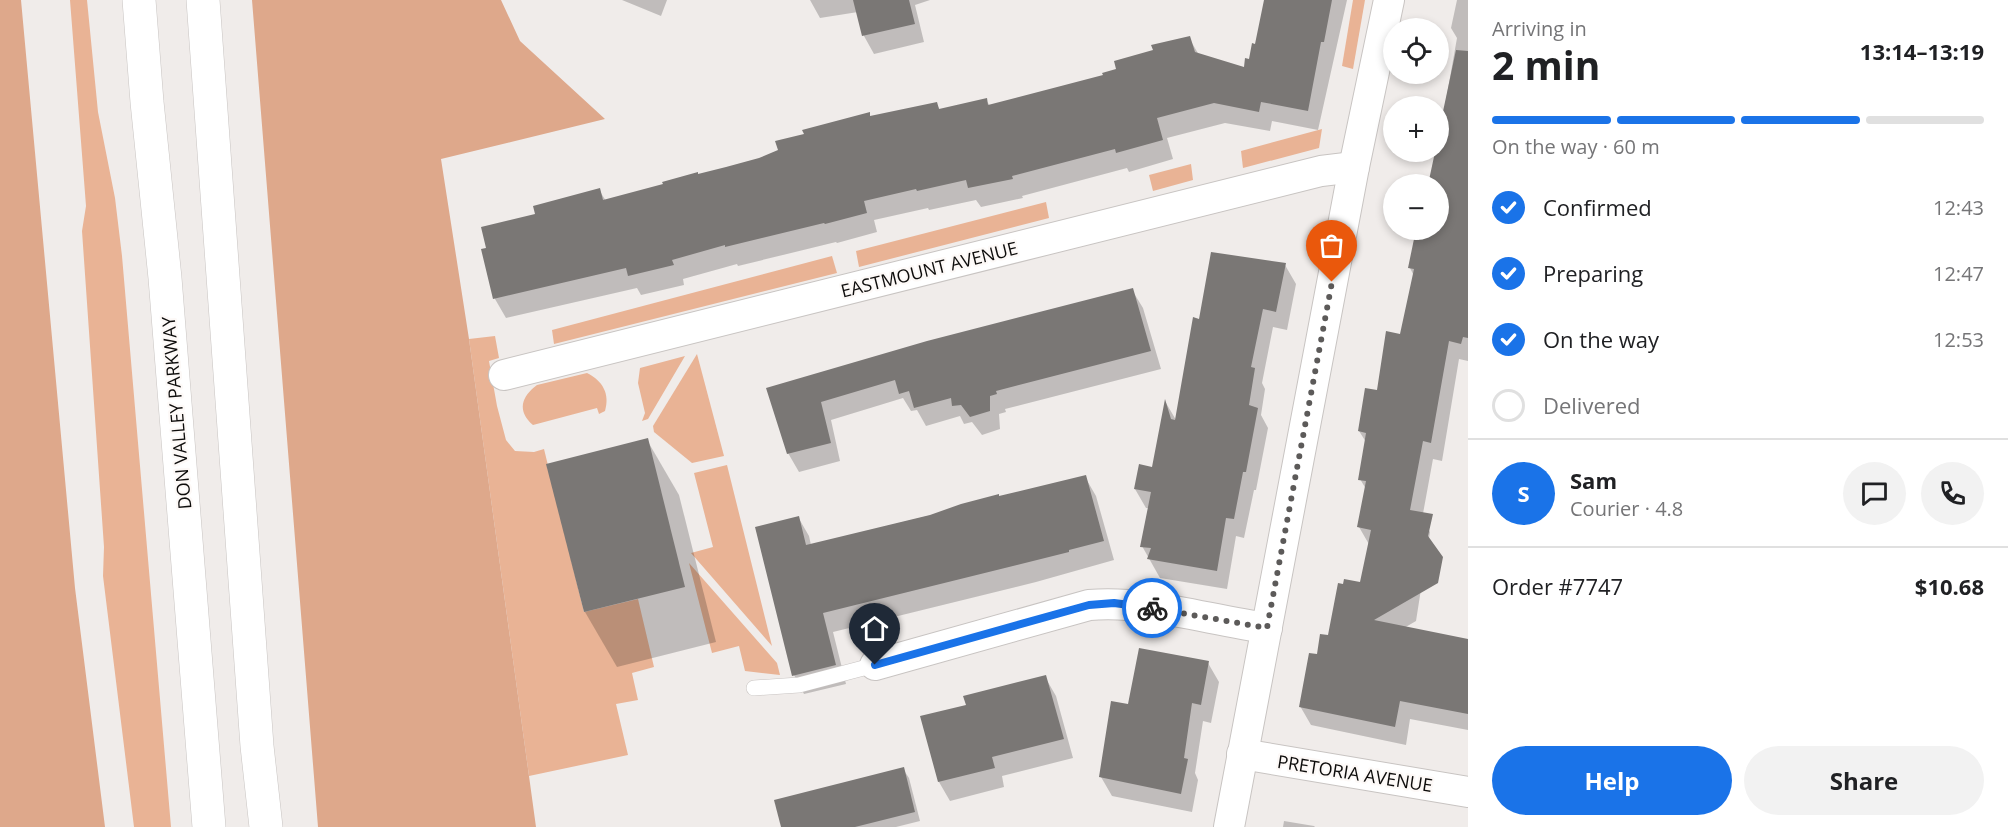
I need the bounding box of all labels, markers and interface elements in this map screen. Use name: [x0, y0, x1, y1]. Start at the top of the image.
text: Arriving in: [1492, 15, 1587, 42]
map controls: [1383, 18, 1449, 240]
button: locate: [1383, 18, 1449, 84]
text: 13:14–13:19: [1860, 36, 1984, 66]
text: 2 min: [1492, 38, 1600, 91]
button: +: [1383, 96, 1449, 162]
text: On the way · 60 m: [1492, 133, 1660, 160]
button: −: [1383, 174, 1449, 240]
icon: check: [1492, 191, 1525, 224]
text: Confirmed: [1543, 192, 1652, 222]
text: 12:43: [1933, 194, 1984, 221]
pin: [1306, 220, 1357, 282]
icon: bag: [1315, 229, 1348, 262]
street label: EASTMOUNT AVENUE: [838, 235, 1020, 303]
icon: check: [1492, 257, 1525, 290]
text: Preparing: [1543, 258, 1643, 288]
text: 12:47: [1933, 260, 1984, 287]
street label: DON VALLEY PARKWAY: [156, 315, 196, 510]
icon: check: [1492, 323, 1525, 356]
text: On the way: [1543, 324, 1659, 354]
text: 12:53: [1933, 326, 1984, 353]
text: Delivered: [1543, 390, 1641, 420]
button: chat: [1843, 462, 1906, 525]
button: phone: [1921, 462, 1984, 525]
text: Sam: [1570, 465, 1617, 495]
text: S: [1517, 478, 1530, 508]
text: Courier · 4.8: [1570, 495, 1683, 522]
text: Order #7747: [1492, 571, 1623, 601]
text: $10.68: [1915, 571, 1984, 601]
courier: [1122, 578, 1182, 638]
icon: bike: [1136, 592, 1169, 625]
pin: [849, 603, 900, 665]
icon: home: [858, 612, 891, 645]
button: Help: [1492, 746, 1732, 815]
button: Share: [1744, 746, 1984, 815]
street label: PRETORIA AVENUE: [1276, 749, 1434, 797]

